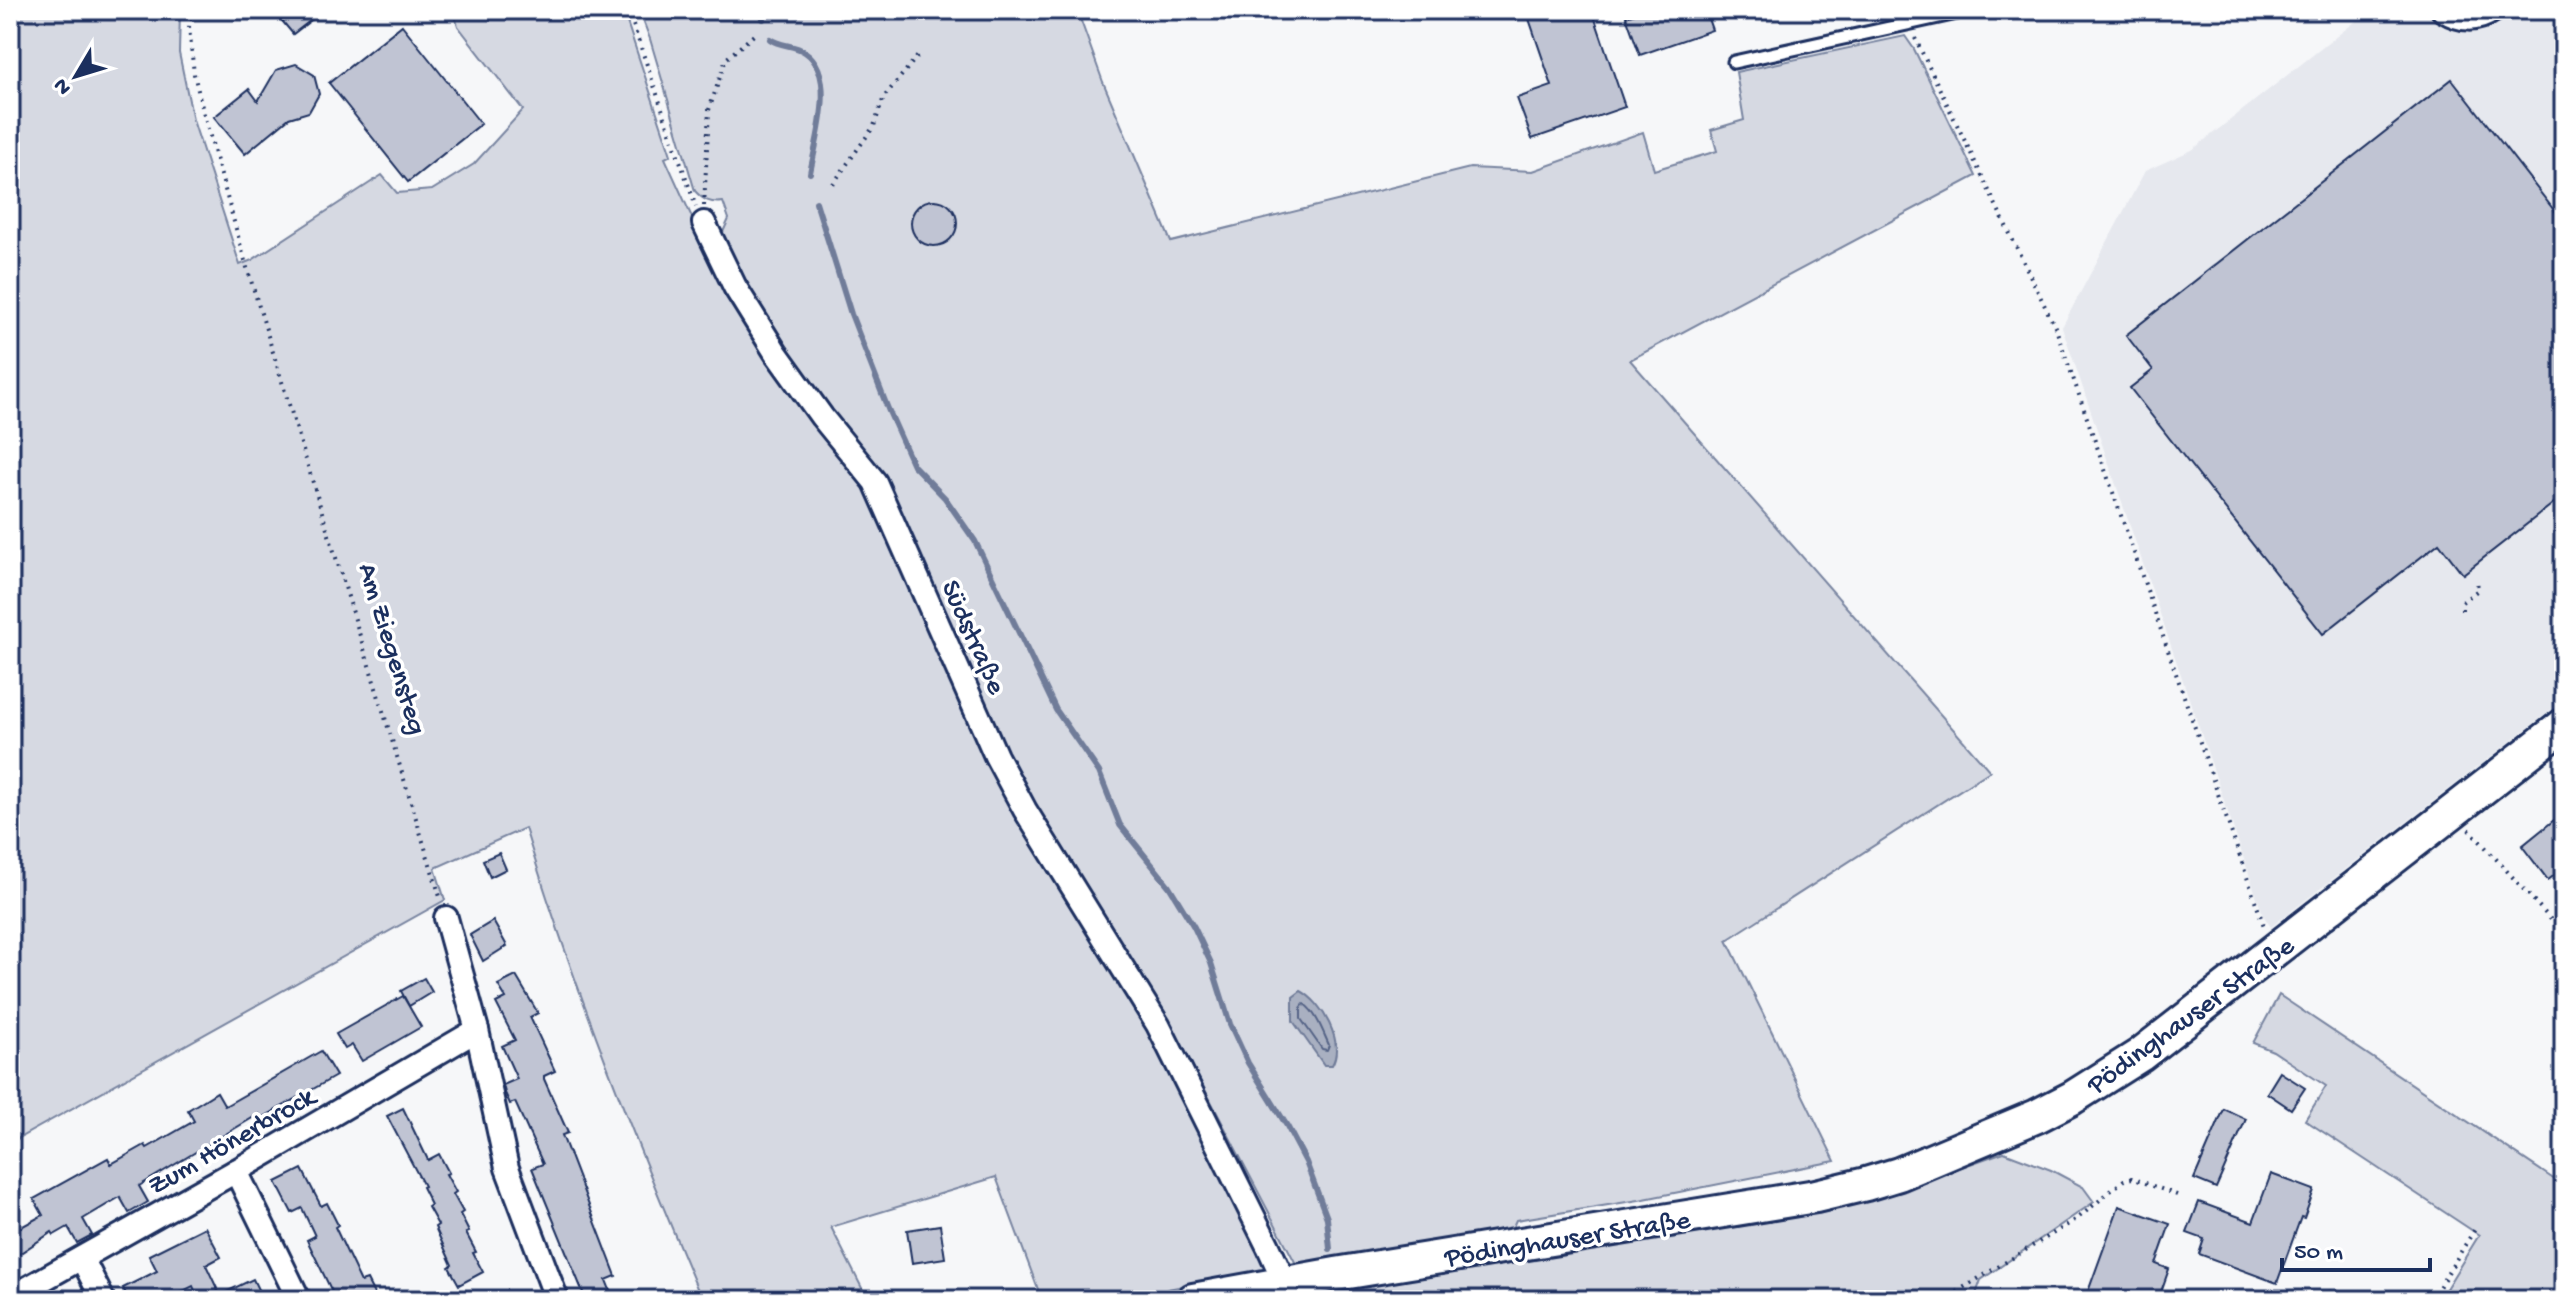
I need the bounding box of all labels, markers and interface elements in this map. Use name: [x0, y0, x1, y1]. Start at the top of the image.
north arrow: [36, 36, 116, 116]
text: N: [49, 72, 78, 100]
street label: Am Ziegensteg: [349, 560, 432, 739]
street label: Südstraße: [932, 576, 1012, 700]
street label: Pödinghauser Straße: [2081, 930, 2302, 1103]
street label: Zum Hönerbrock: [143, 1081, 324, 1204]
street label: Pödinghauser Straße: [1442, 1205, 1693, 1276]
scale bar: [2282, 1222, 2430, 1272]
text: 50 m: [2294, 1239, 2343, 1268]

